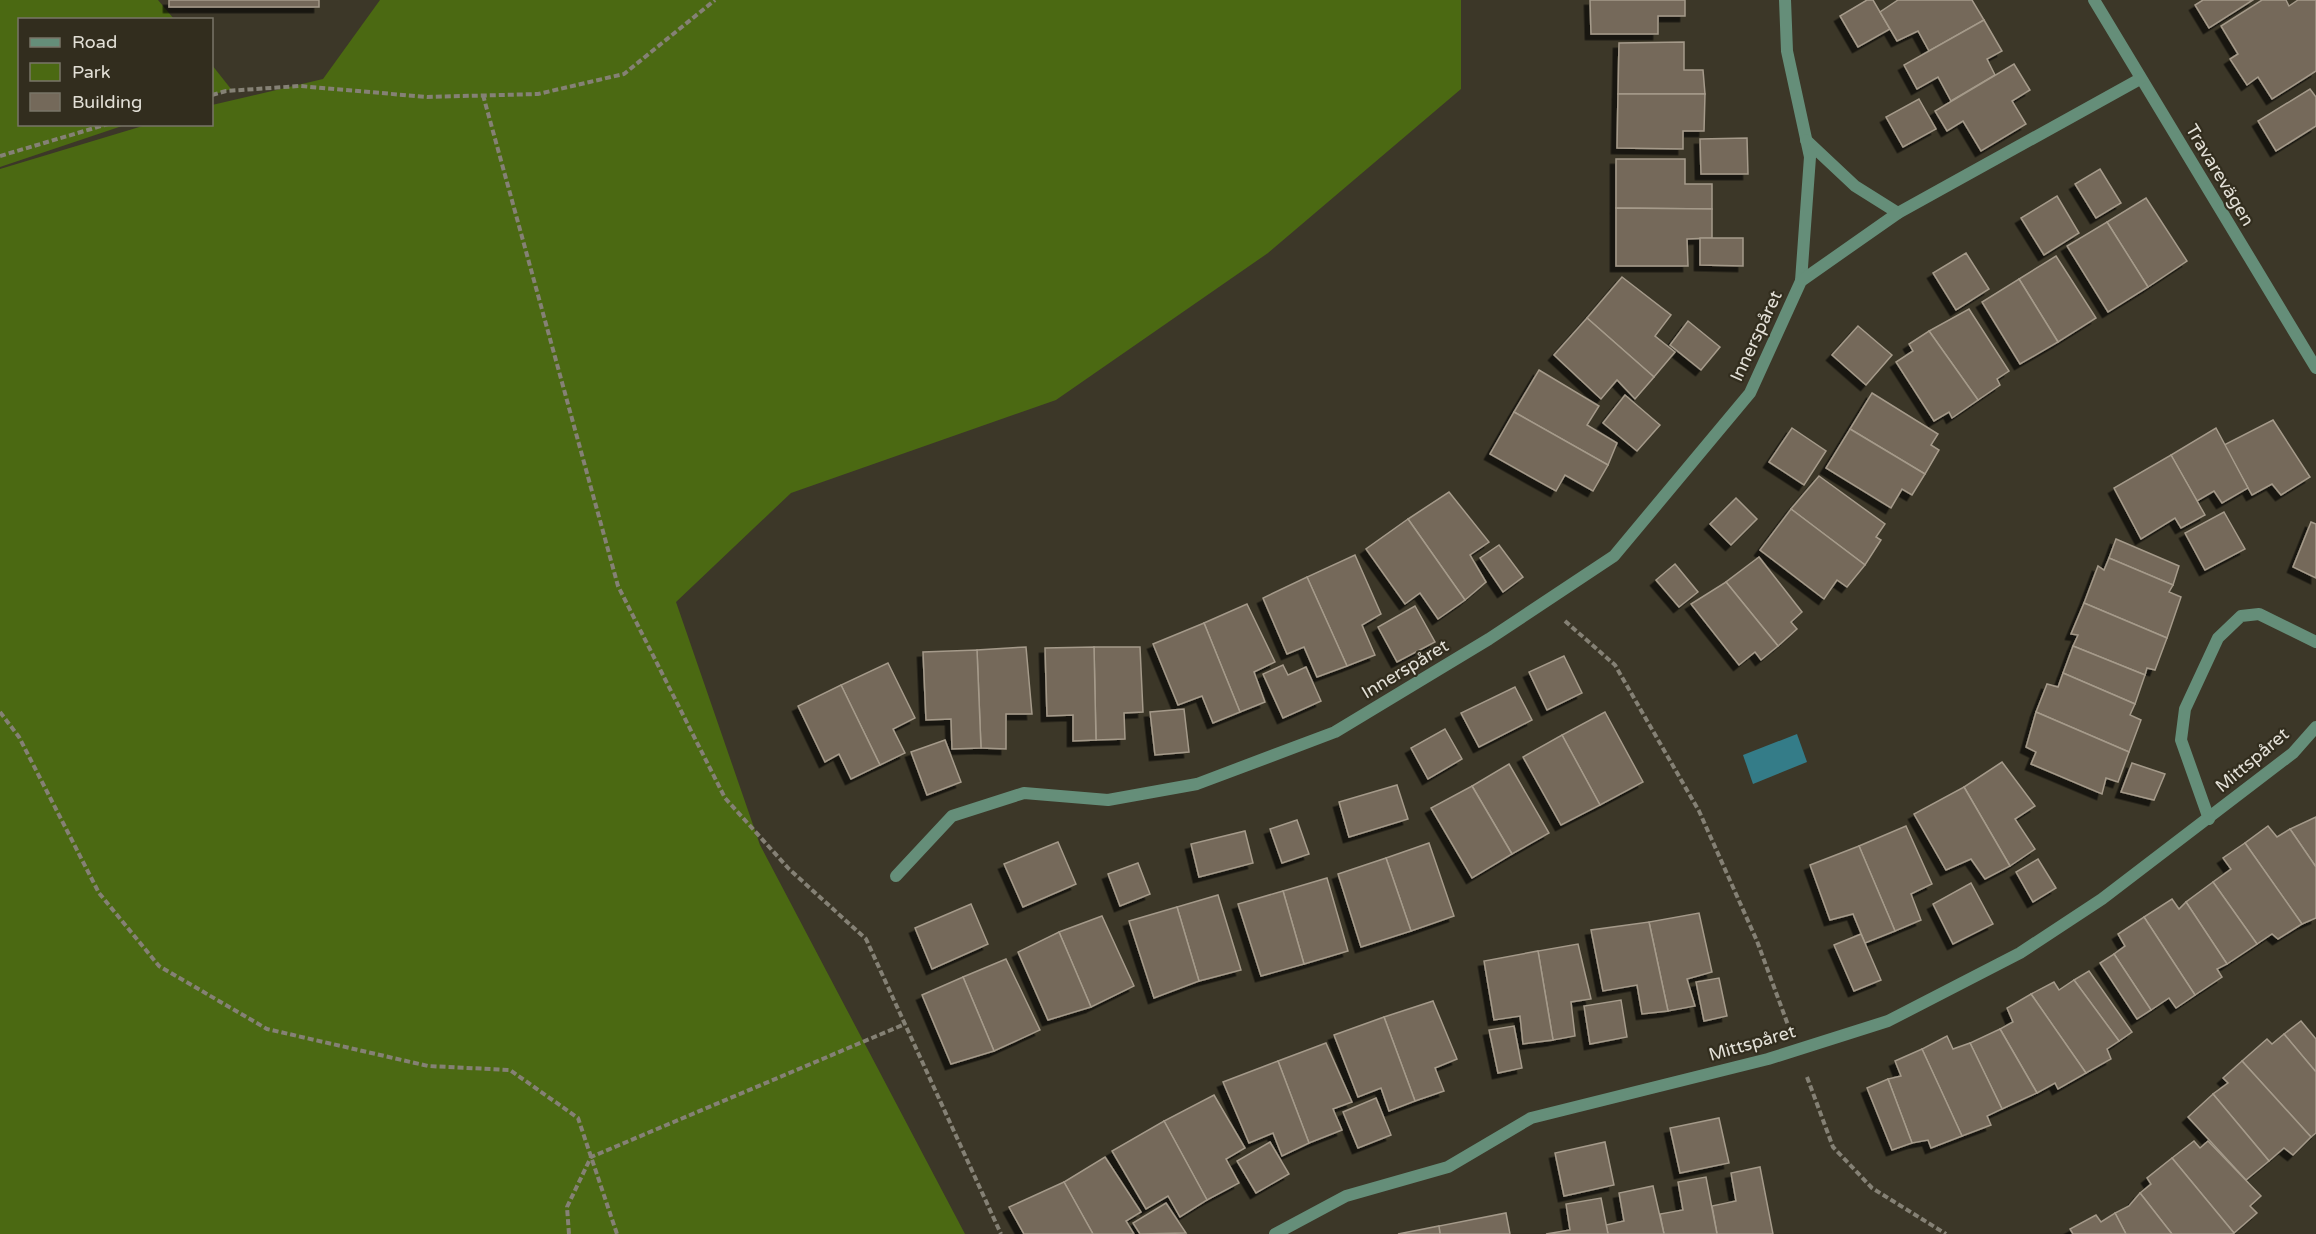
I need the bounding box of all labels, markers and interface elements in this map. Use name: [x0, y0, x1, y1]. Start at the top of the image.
legend: [18, 18, 213, 126]
text: Road: [72, 31, 117, 53]
text: Park: [72, 61, 111, 83]
text: Building: [72, 91, 142, 113]
street label: Travarevägen: [2181, 120, 2259, 230]
street label: Innerspåret: [1725, 287, 1787, 385]
street label: Innerspåret: [1357, 634, 1453, 704]
street label: Mittspåret: [2211, 723, 2293, 797]
street label: Mittspåret: [1706, 1020, 1798, 1066]

